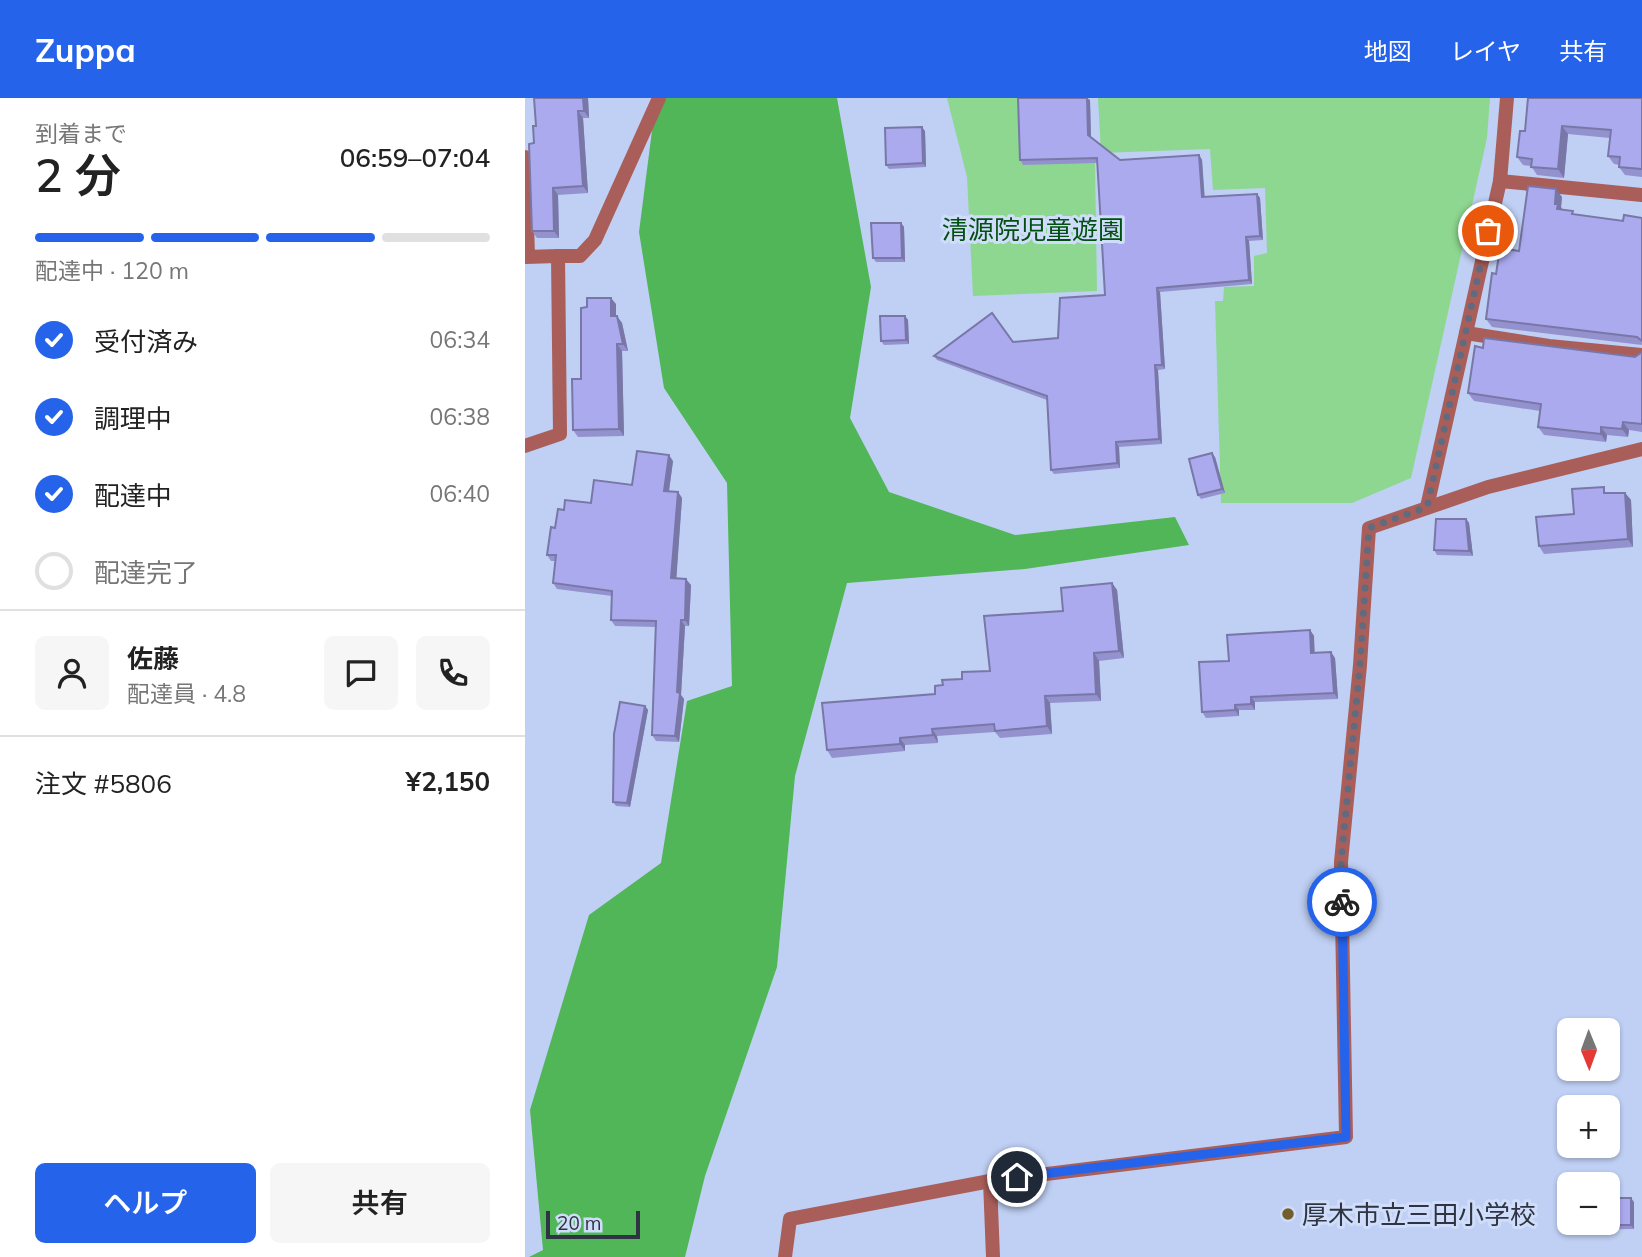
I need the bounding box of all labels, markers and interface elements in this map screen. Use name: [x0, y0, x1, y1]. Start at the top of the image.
text: Zuppa: [35, 29, 136, 70]
text: 地図: [1364, 36, 1412, 66]
text: レイヤ: [1450, 36, 1521, 66]
text: 共有: [1559, 36, 1607, 66]
text: 到着まで: [35, 119, 127, 148]
text: 06:59–07:04: [340, 141, 490, 174]
text: 2 分: [35, 146, 121, 204]
pin: [1458, 201, 1518, 261]
icon: bag: [1469, 212, 1507, 250]
park label: 清源院児童遊園: [942, 213, 1124, 246]
text: 配達中 · 120 m: [35, 256, 189, 285]
icon: check: [35, 321, 73, 359]
text: 受付済み: [94, 325, 198, 358]
text: 06:34: [430, 325, 490, 354]
icon: check: [35, 398, 73, 436]
text: 調理中: [94, 402, 172, 435]
text: 06:38: [430, 402, 490, 431]
icon: check: [35, 475, 73, 513]
text: 配達中: [94, 479, 172, 512]
text: 06:40: [430, 479, 490, 508]
text: 配達完了: [94, 556, 198, 589]
button: person: [35, 636, 109, 710]
button: chat: [324, 636, 398, 710]
button: phone: [416, 636, 490, 710]
text: 佐藤: [127, 642, 179, 675]
text: 配達員 · 4.8: [127, 679, 246, 708]
text: ¥2,150: [406, 765, 490, 798]
text: 注文 #5806: [35, 767, 172, 800]
courier: [1307, 867, 1377, 937]
icon: bike: [1323, 883, 1361, 921]
north arrow: [1557, 1018, 1621, 1082]
map controls: [1557, 1018, 1620, 1235]
button: +: [1557, 1095, 1620, 1158]
pin: [987, 1147, 1047, 1207]
icon: home: [998, 1158, 1036, 1196]
button: ヘルプ: [35, 1163, 256, 1243]
button: 共有: [270, 1163, 490, 1243]
button: −: [1557, 1172, 1620, 1235]
place label: 厚木市立三田小学校: [1302, 1198, 1536, 1231]
marker: 厚木市立三田小学校: [1280, 1206, 1296, 1222]
scale bar: [546, 1208, 641, 1240]
text: 20 m: [557, 1211, 601, 1235]

